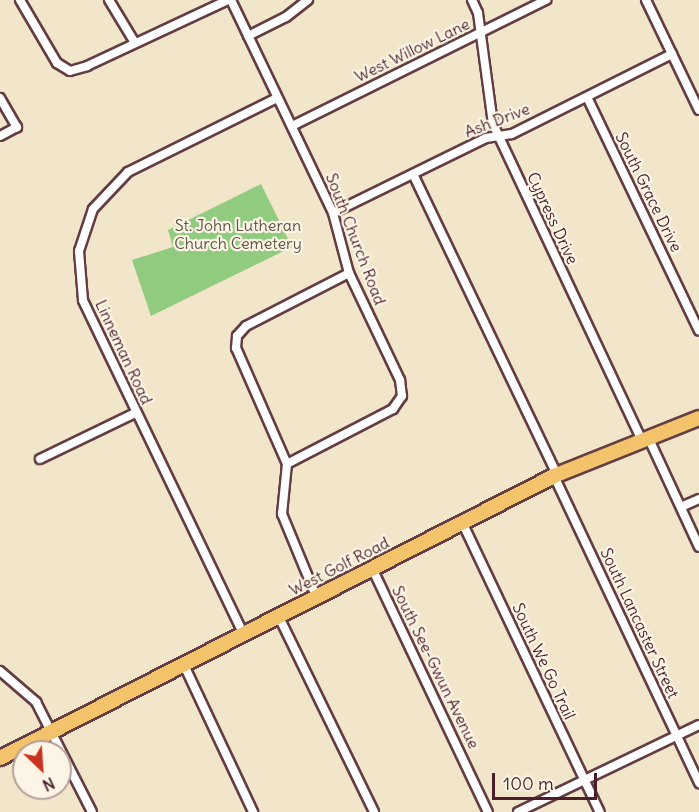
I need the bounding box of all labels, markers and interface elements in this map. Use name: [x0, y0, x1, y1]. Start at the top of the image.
street label: West Willow Lane: [351, 14, 473, 86]
street label: Ash Drive: [462, 99, 532, 141]
street label: South Grace Drive: [612, 129, 686, 255]
street label: Cypress Drive: [523, 169, 583, 267]
street label: South Church Road: [322, 170, 390, 308]
park label: St. John Lutheran Church Cemetery: [174, 215, 302, 253]
street label: Linneman Road: [91, 297, 157, 407]
street label: West Golf Road: [286, 533, 392, 599]
street label: South Lancaster Street: [597, 545, 683, 701]
street label: South See-Gwun Avenue: [388, 582, 484, 752]
street label: South We Go Trail: [509, 600, 579, 722]
north arrow: [12, 740, 72, 800]
scale bar: [495, 761, 600, 799]
text: 100 m: [503, 772, 554, 795]
text: N: [40, 773, 58, 796]

